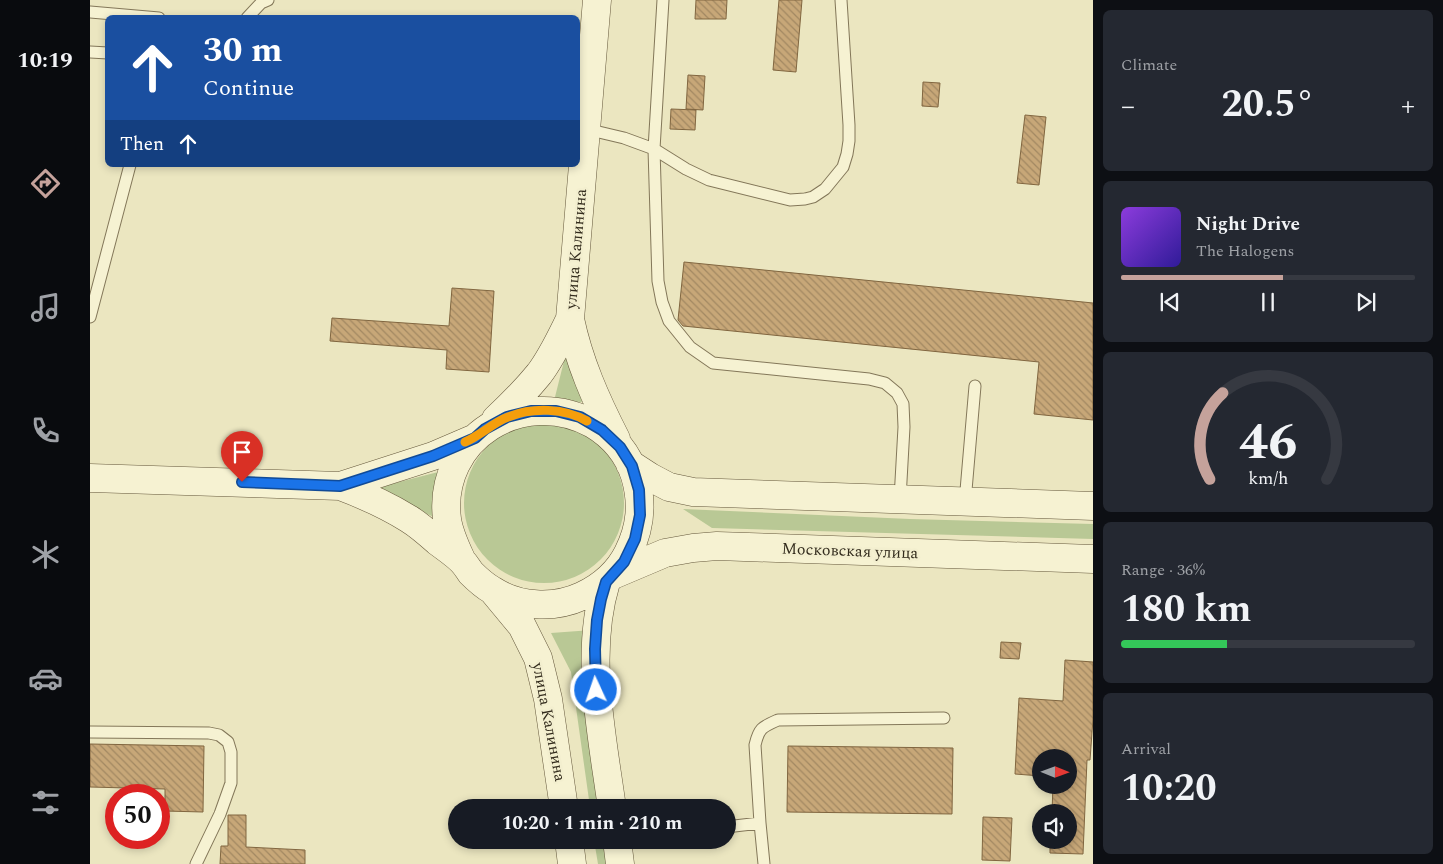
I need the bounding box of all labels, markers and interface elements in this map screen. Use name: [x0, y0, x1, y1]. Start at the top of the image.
text: 30 m: [203, 24, 283, 77]
icon: ahead: [120, 35, 185, 100]
text: 10:19: [17, 44, 73, 77]
text: Climate: [1121, 53, 1177, 77]
text: Continue: [203, 72, 294, 105]
text: 20.5°: [1221, 76, 1315, 134]
text: −: [1121, 85, 1135, 128]
text: +: [1401, 85, 1415, 128]
text: Then: [120, 130, 164, 159]
icon: ahead: [174, 130, 202, 158]
icon: directions: [28, 166, 63, 201]
street label: улица Калинина: [559, 188, 593, 311]
text: Night Drive: [1196, 210, 1300, 239]
text: The Halogens: [1196, 239, 1294, 263]
icon: previous: [1156, 288, 1184, 316]
icon: pause: [1254, 288, 1282, 316]
icon: next: [1352, 288, 1380, 316]
icon: music: [28, 290, 63, 325]
text: 46: [1239, 403, 1297, 482]
icon: phone: [28, 413, 63, 448]
pin: [221, 431, 263, 482]
icon: arrive: [228, 438, 256, 466]
text: km/h: [1248, 465, 1288, 492]
icon: climate: [28, 537, 63, 572]
street label: Московская улица: [781, 537, 919, 565]
text: Range · 36%: [1121, 558, 1205, 582]
text: 180 km: [1121, 581, 1252, 639]
street label: улица Калинина: [526, 659, 572, 784]
icon: car: [28, 661, 63, 696]
position arrow: [569, 663, 621, 715]
text: Arrival: [1121, 737, 1171, 761]
north arrow: [1032, 749, 1078, 794]
map controls: [1032, 749, 1077, 849]
text: 10:20: [1121, 760, 1216, 818]
speed limit sign: 50: [105, 784, 170, 849]
icon: filters: [28, 785, 63, 820]
button: sound: [1032, 804, 1077, 849]
text: 10:20 · 1 min · 210 m: [502, 809, 682, 838]

